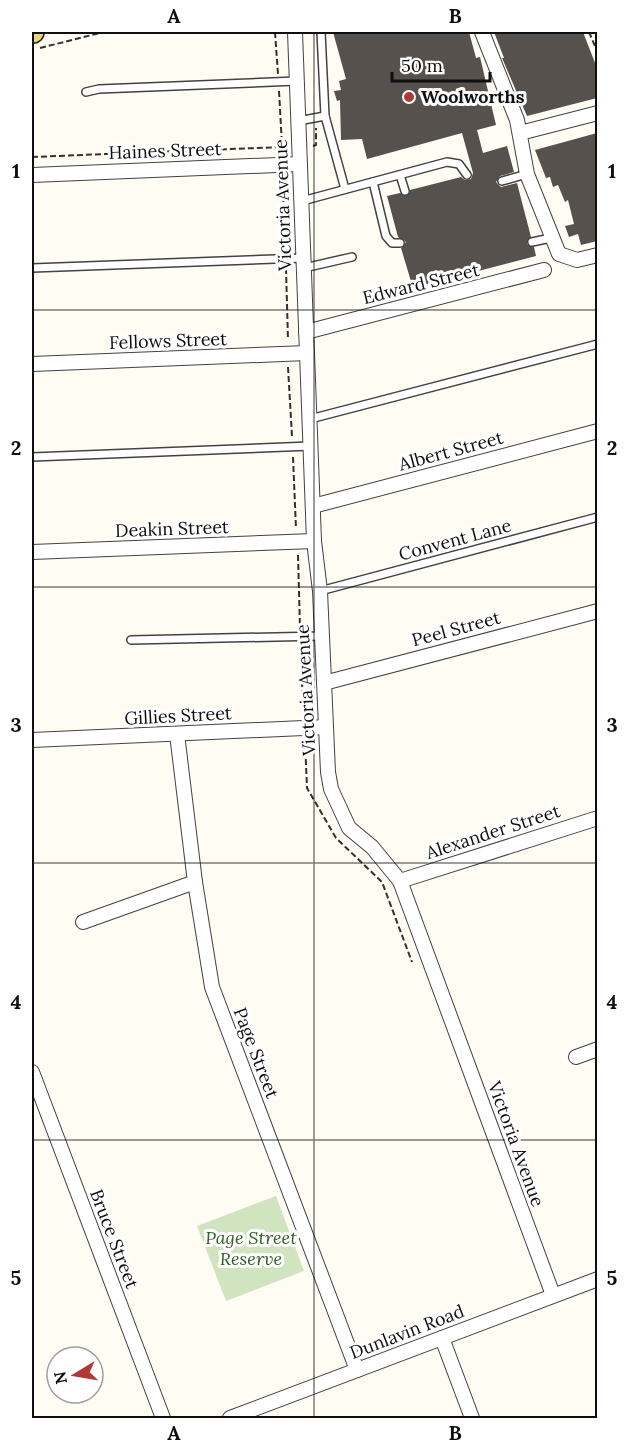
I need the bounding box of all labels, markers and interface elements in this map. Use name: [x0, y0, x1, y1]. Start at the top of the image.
text: A: [167, 3, 181, 28]
text: B: [448, 3, 462, 28]
scale bar: [392, 45, 490, 83]
text: 50 m: [401, 54, 443, 77]
place label: Woolworths: [421, 85, 525, 108]
marker: Woolworths: [402, 90, 416, 104]
street label: Haines Street: [108, 137, 222, 164]
street label: Victoria Avenue: [269, 139, 296, 272]
text: 1: [12, 158, 20, 183]
text: 1: [608, 158, 616, 183]
street label: Edward Street: [360, 258, 482, 309]
street label: Fellows Street: [109, 327, 227, 354]
street label: Albert Street: [395, 426, 506, 476]
text: 2: [11, 435, 21, 460]
text: 2: [607, 435, 617, 460]
street label: Convent Lane: [396, 513, 514, 566]
street label: Deakin Street: [115, 515, 229, 542]
street label: Peel Street: [409, 606, 503, 651]
street label: Victoria Avenue: [291, 624, 320, 757]
street label: Gillies Street: [124, 701, 232, 730]
text: 3: [10, 712, 22, 737]
text: 3: [606, 712, 618, 737]
street label: Alexander Street: [422, 799, 563, 864]
text: 4: [11, 989, 22, 1014]
text: 4: [607, 989, 618, 1014]
street label: Page Street: [229, 1004, 284, 1102]
street label: Victoria Avenue: [483, 1077, 550, 1210]
street label: Bruce Street: [85, 1186, 144, 1292]
park label: Page Street Reserve: [205, 1226, 297, 1270]
text: 5: [11, 1265, 22, 1290]
text: 5: [607, 1265, 618, 1290]
street label: Dunlavin Road: [346, 1299, 467, 1364]
north arrow: [45, 1345, 105, 1405]
text: N: [49, 1370, 71, 1386]
text: A: [167, 1420, 181, 1445]
text: B: [448, 1420, 462, 1445]

